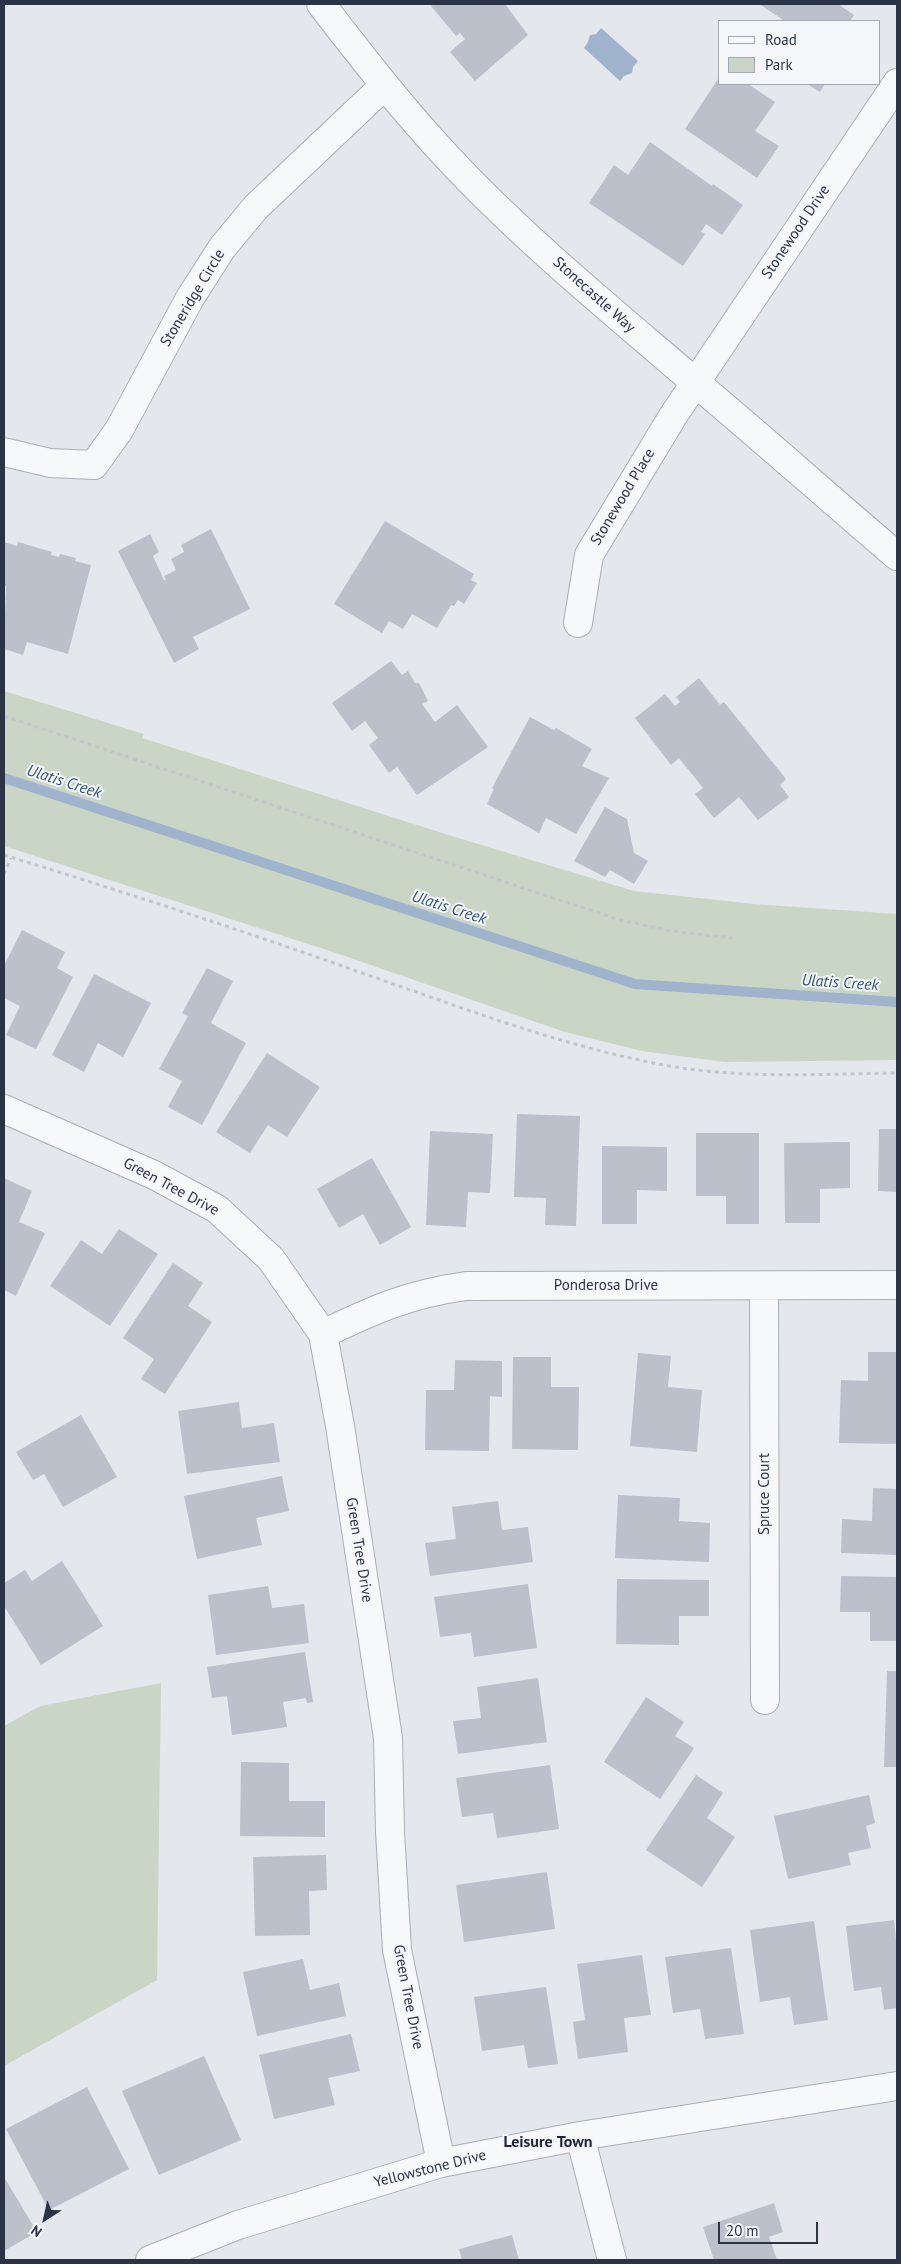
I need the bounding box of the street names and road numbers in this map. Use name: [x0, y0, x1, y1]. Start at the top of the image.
street label: Stonewood Drive: [758, 182, 834, 282]
street label: Stoneridge Circle: [157, 246, 229, 350]
street label: Stonecastle Way: [549, 253, 639, 337]
street label: Stonewood Place: [587, 445, 659, 549]
street label: Green Tree Drive: [120, 1154, 222, 1220]
street label: Ponderosa Drive: [554, 1277, 658, 1295]
street label: Spruce Court: [756, 1453, 774, 1535]
street label: Green Tree Drive: [342, 1496, 376, 1604]
street label: Green Tree Drive: [389, 1943, 427, 2051]
street label: Yellowstone Drive: [372, 2146, 488, 2192]

